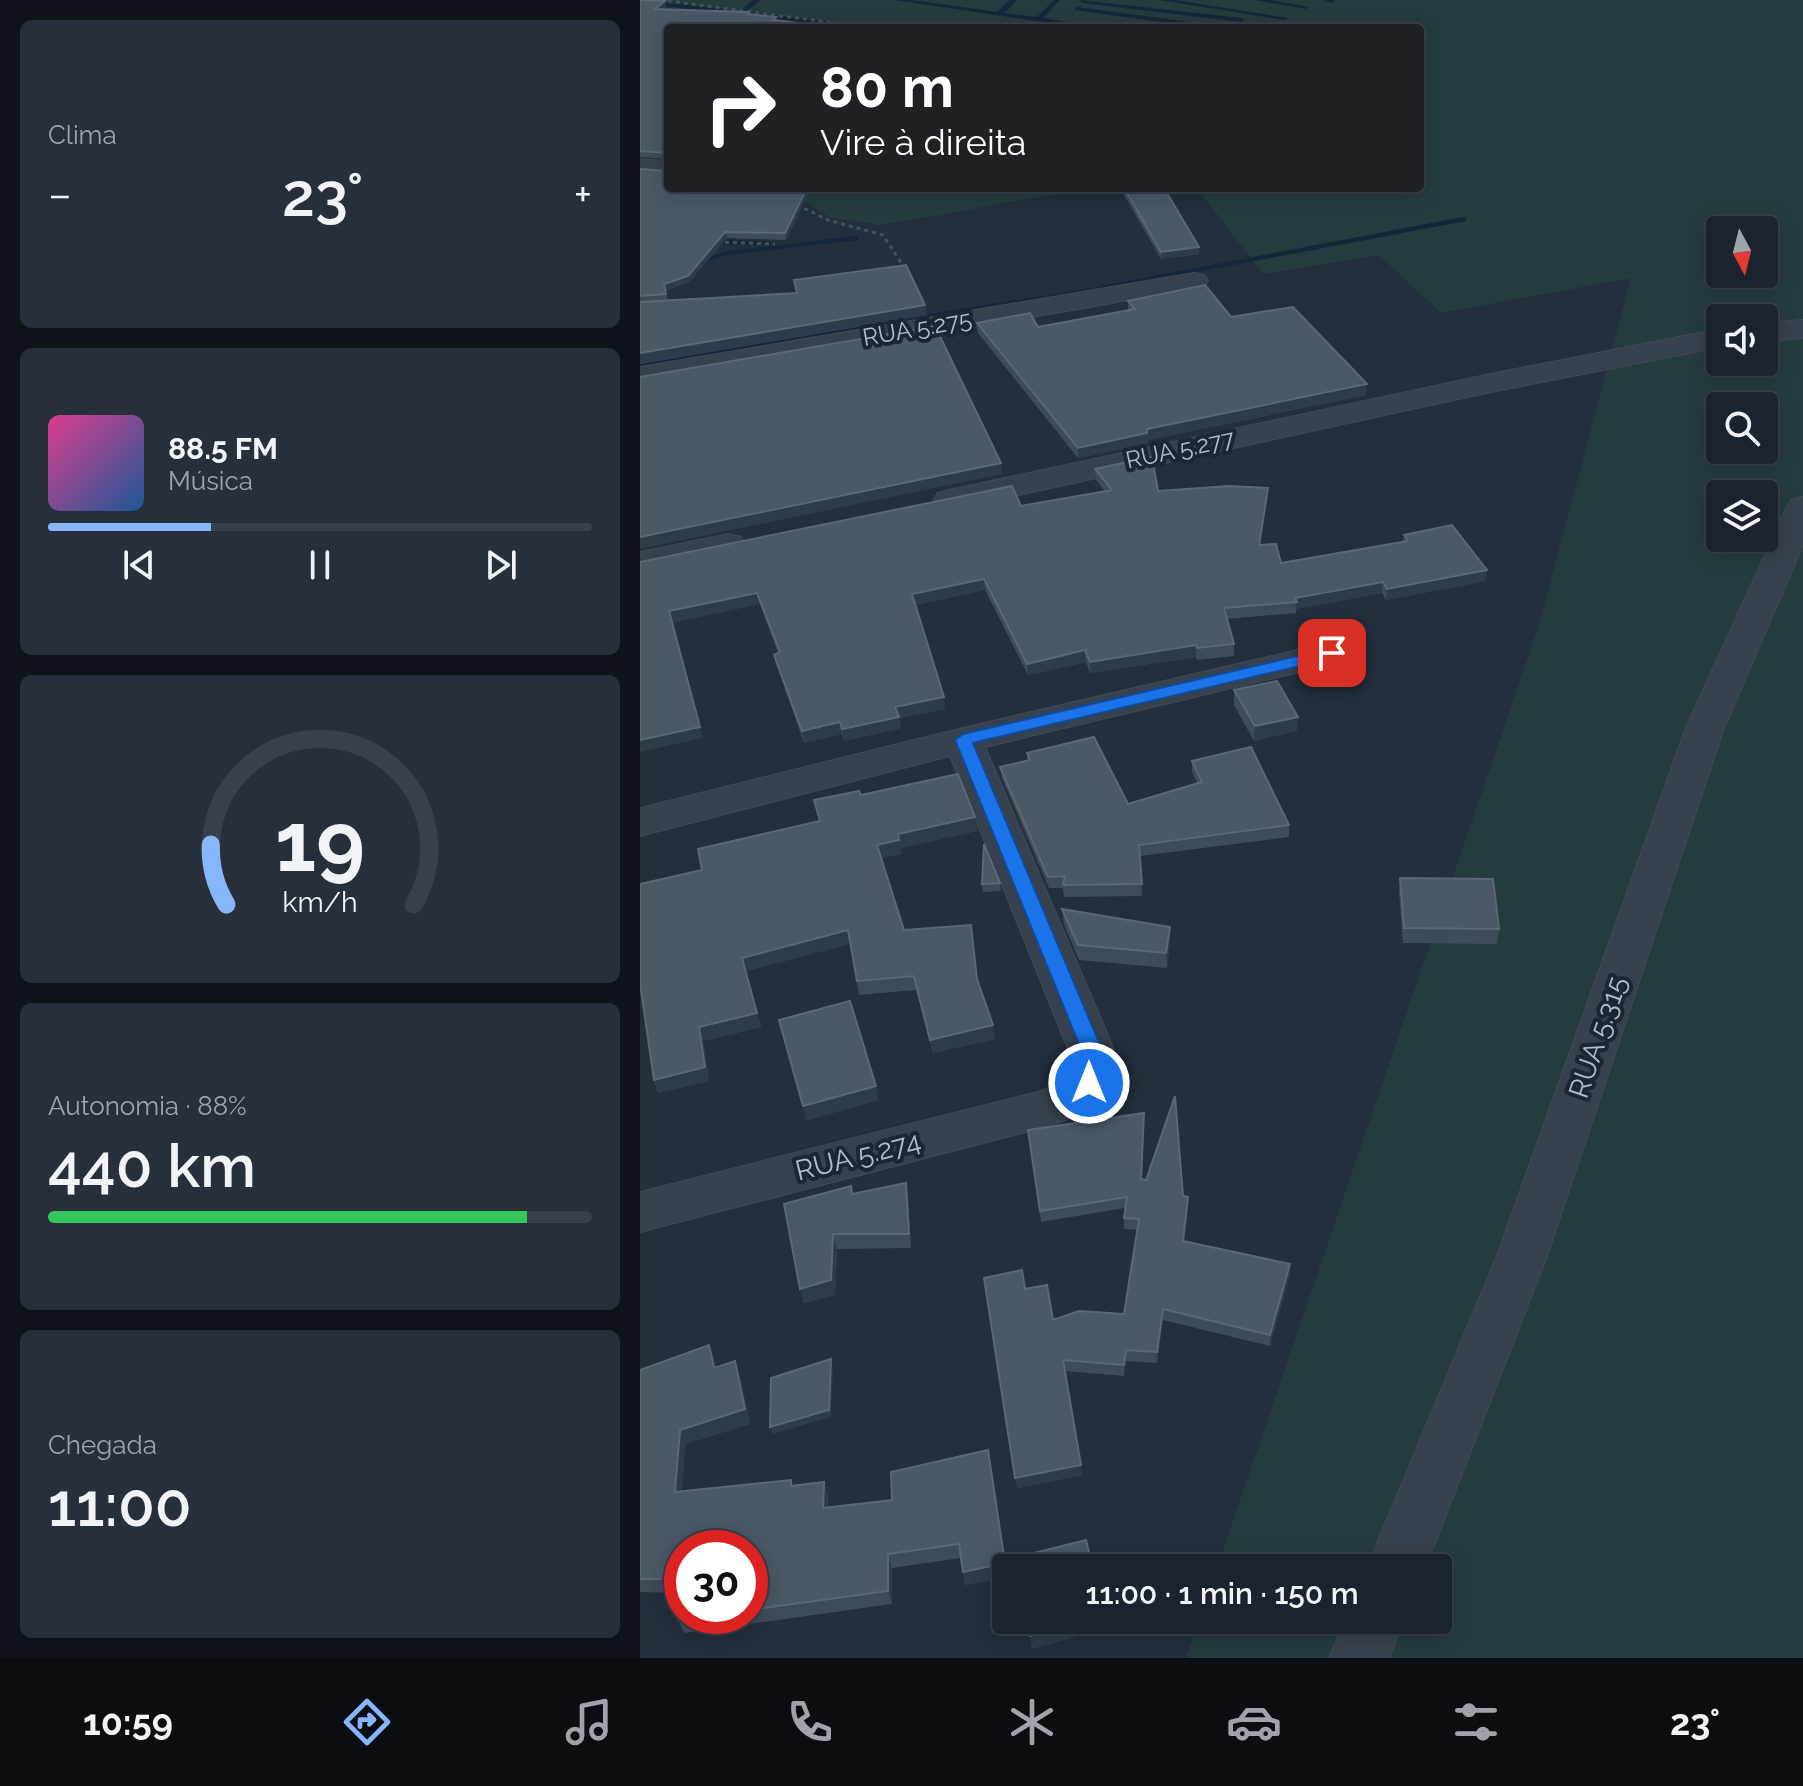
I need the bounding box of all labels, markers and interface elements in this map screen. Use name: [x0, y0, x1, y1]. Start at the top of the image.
text: 80 m: [820, 54, 954, 120]
icon: right: [688, 56, 792, 160]
text: Clima: [48, 120, 117, 150]
text: Vire à direita: [820, 121, 1026, 163]
text: 23°: [282, 160, 363, 230]
text: −: [48, 169, 72, 220]
text: +: [574, 169, 592, 220]
north arrow: [1706, 216, 1778, 288]
map controls: [1706, 216, 1778, 552]
street label: RUA 5.275: [860, 304, 974, 352]
button: sound: [1706, 304, 1778, 376]
button: search: [1706, 392, 1778, 464]
street label: RUA 5.277: [1123, 423, 1237, 475]
text: 88.5 FM: [168, 431, 278, 466]
text: Música: [168, 466, 253, 496]
button: layers: [1706, 480, 1778, 552]
icon: previous: [117, 543, 161, 587]
icon: pause: [298, 543, 342, 587]
icon: next: [479, 543, 523, 587]
pin: [1298, 619, 1366, 687]
icon: arrive: [1310, 631, 1354, 675]
text: 19: [275, 793, 365, 890]
text: km/h: [282, 885, 358, 919]
street label: RUA 5.315: [1562, 972, 1634, 1102]
position arrow: [1047, 1041, 1131, 1125]
text: Autonomia · 88%: [48, 1091, 247, 1121]
street label: RUA 5.274: [792, 1125, 924, 1187]
text: 440 km: [48, 1131, 256, 1201]
text: Chegada: [48, 1430, 157, 1460]
text: 11:00: [48, 1470, 192, 1540]
speed limit sign: 30: [664, 1530, 768, 1634]
text: 11:00 · 1 min · 150 m: [1085, 1576, 1359, 1611]
icon: directions: [339, 1694, 395, 1750]
icon: music: [561, 1694, 617, 1750]
icon: phone: [782, 1694, 838, 1750]
icon: climate: [1004, 1694, 1060, 1750]
icon: car: [1226, 1694, 1282, 1750]
icon: filters: [1448, 1694, 1504, 1750]
text: 10:59: [83, 1701, 173, 1743]
text: 23°: [1670, 1701, 1720, 1743]

